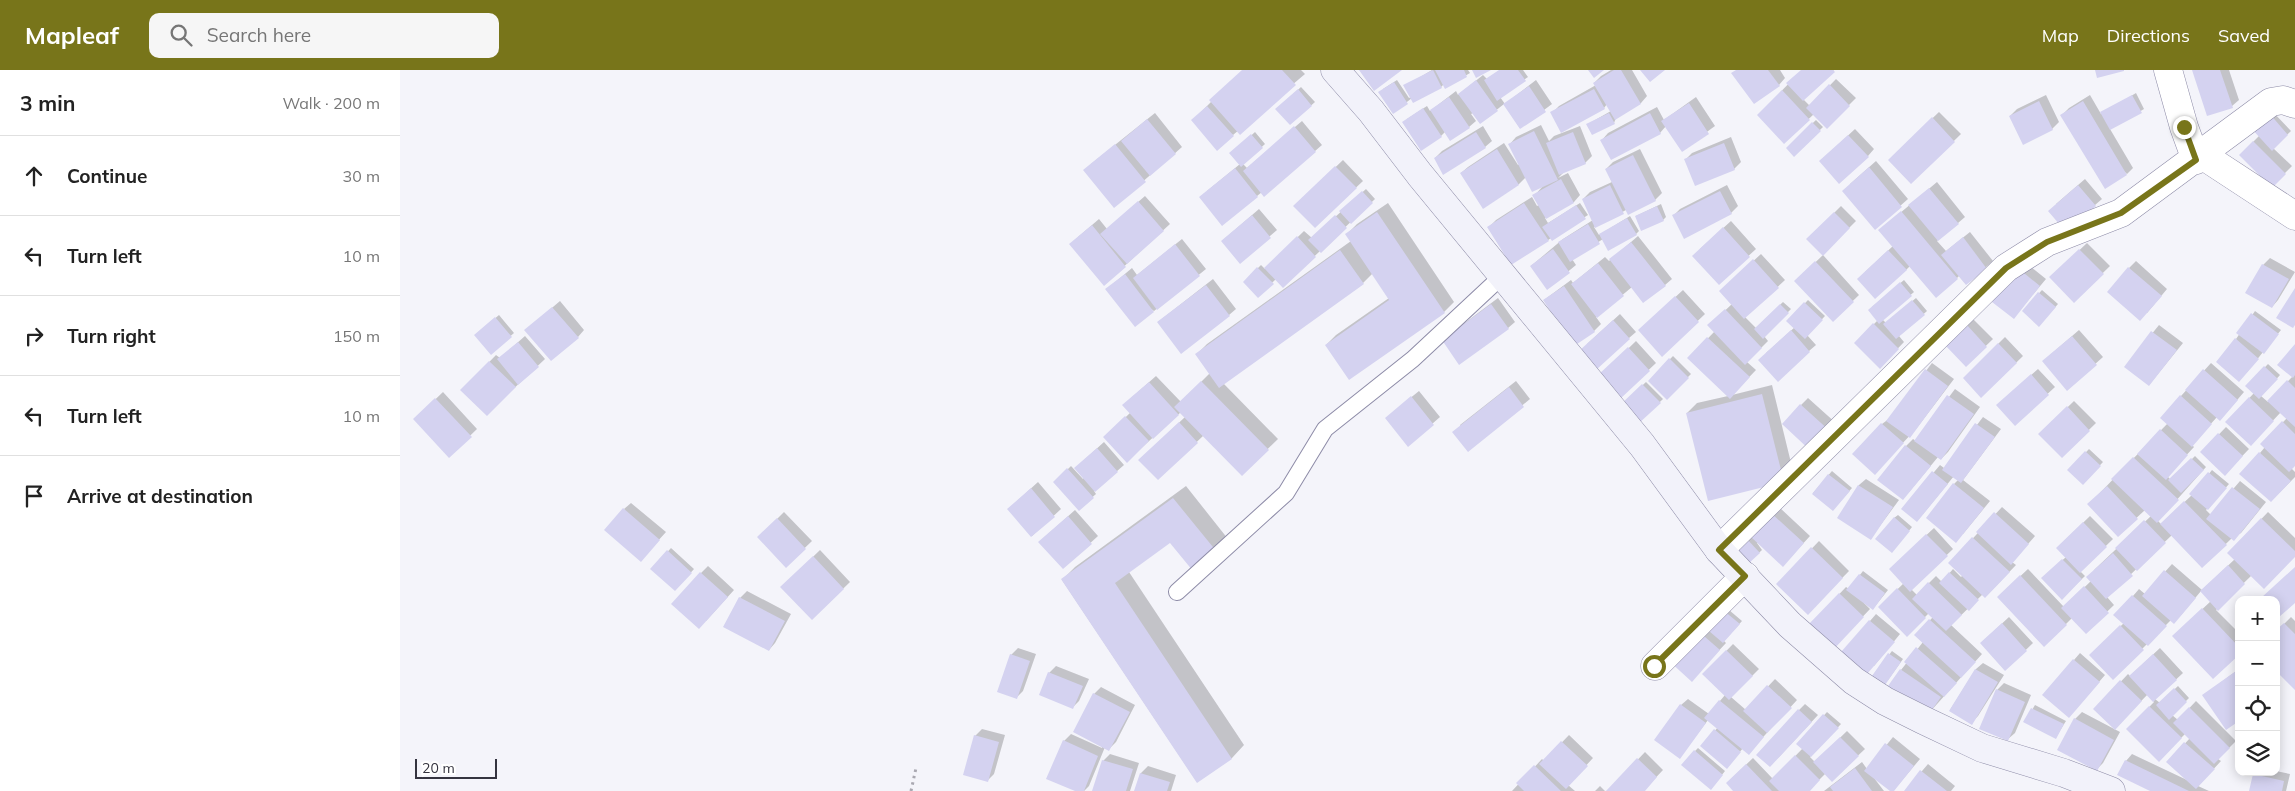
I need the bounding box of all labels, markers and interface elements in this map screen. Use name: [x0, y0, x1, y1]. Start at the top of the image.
search box: [149, 13, 499, 58]
text: Mapleaf: [25, 20, 119, 50]
icon: search: [167, 21, 195, 49]
text: Search here: [207, 23, 311, 47]
text: Map: [2042, 24, 2079, 47]
text: Directions: [2107, 24, 2190, 47]
text: Saved: [2218, 24, 2270, 47]
text: 3 min: [20, 90, 75, 116]
text: Walk · 200 m: [282, 93, 380, 113]
route end: [2173, 116, 2196, 139]
icon: ahead: [20, 162, 48, 190]
text: Continue: [67, 164, 147, 188]
text: 30 m: [343, 166, 380, 186]
icon: left: [20, 242, 48, 270]
text: Turn left: [67, 244, 142, 268]
text: 10 m: [343, 246, 380, 266]
icon: right: [20, 322, 48, 350]
text: Turn right: [67, 324, 156, 348]
text: 150 m: [333, 326, 380, 346]
icon: left: [20, 402, 48, 430]
text: Turn left: [67, 404, 142, 428]
text: 10 m: [343, 406, 380, 426]
icon: arrive: [20, 482, 48, 510]
text: Arrive at destination: [67, 484, 253, 508]
map controls: [2235, 596, 2280, 776]
button: +: [2235, 596, 2280, 641]
button: −: [2235, 641, 2280, 686]
route start: [1643, 655, 1666, 678]
button: locate: [2235, 686, 2280, 731]
button: layers: [2235, 731, 2280, 776]
scale bar: [415, 756, 498, 779]
text: 20 m: [422, 759, 455, 777]

